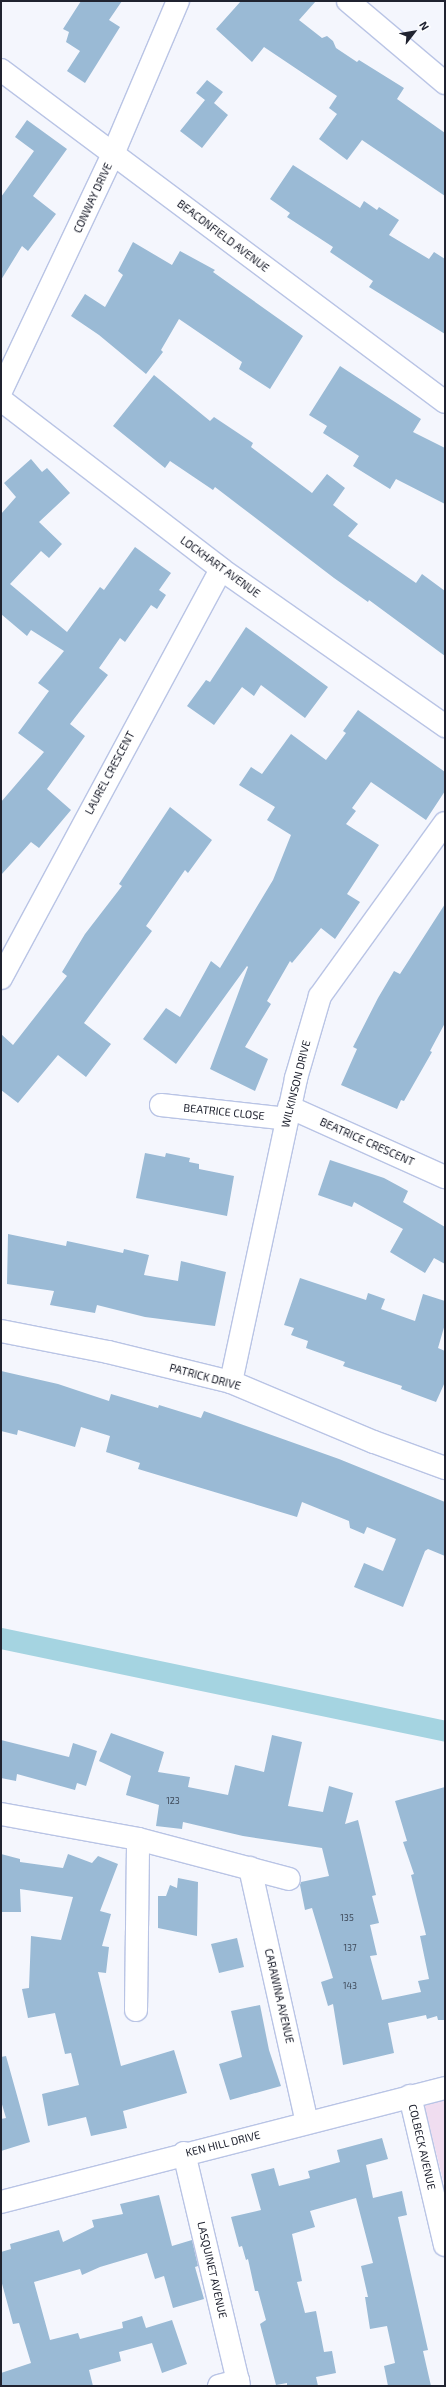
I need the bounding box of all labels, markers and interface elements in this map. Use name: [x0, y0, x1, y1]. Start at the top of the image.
north arrow: [394, 12, 434, 52]
text: N: [417, 19, 432, 32]
street label: CONWAY DRIVE: [71, 161, 115, 235]
street label: BEACONFIELD AVENUE: [174, 197, 272, 275]
street label: LOCKHART AVENUE: [177, 533, 263, 601]
street label: LAUREL CRESCENT: [82, 729, 138, 817]
street label: WILKINSON DRIVE: [279, 1039, 313, 1129]
street label: BEATRICE CLOSE: [183, 1101, 265, 1123]
street label: BEATRICE CRESCENT: [318, 1115, 416, 1169]
street label: PATRICK DRIVE: [168, 1361, 242, 1393]
house number: 123: [166, 1796, 180, 1806]
house number: 135: [340, 1913, 354, 1923]
house number: 137: [343, 1943, 357, 1953]
street label: CARAWINA AVENUE: [262, 1947, 296, 2045]
house number: 143: [343, 1981, 357, 1991]
street label: COLBECK AVENUE: [406, 2103, 438, 2191]
street label: KEN HILL DRIVE: [184, 2128, 262, 2160]
street label: LASQUINET AVENUE: [194, 2220, 230, 2320]

